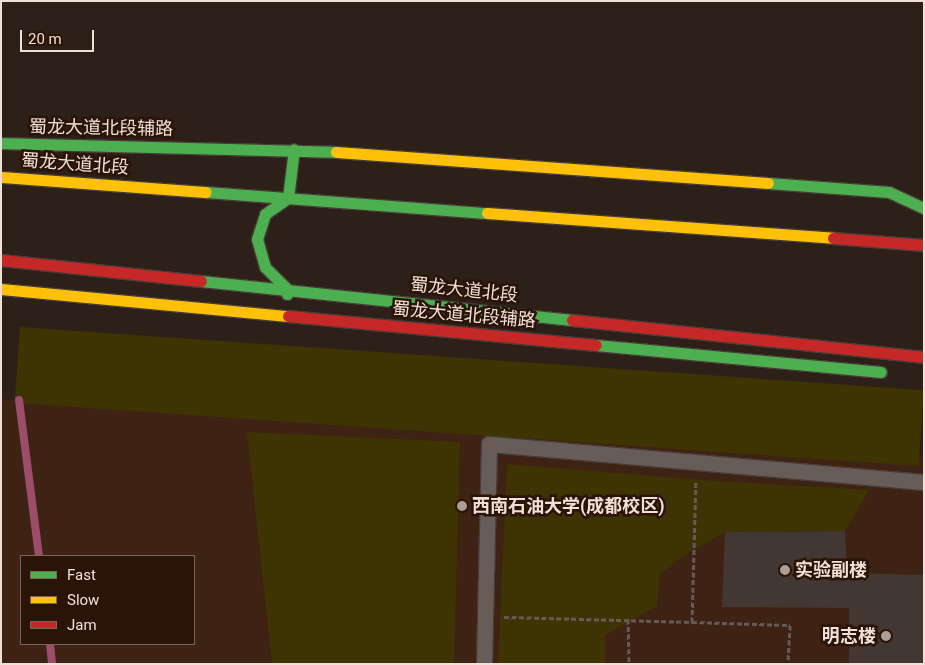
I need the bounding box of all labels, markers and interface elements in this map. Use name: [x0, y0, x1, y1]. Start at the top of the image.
scale bar: [22, 20, 96, 52]
text: 20 m: [28, 30, 62, 48]
street label: 蜀龙大道北段辅路: [29, 116, 173, 140]
street label: 蜀龙大道北段: [20, 149, 130, 179]
street label: 蜀龙大道北段: [409, 274, 519, 306]
street label: 蜀龙大道北段辅路: [391, 298, 537, 332]
place label: 西南石油大学(成都校区): [472, 495, 665, 517]
marker: 西南石油大学(成都校区): [456, 500, 468, 512]
legend: [20, 555, 195, 645]
place label: 实验副楼: [795, 559, 867, 581]
marker: 实验副楼: [779, 564, 791, 576]
text: Fast: [67, 566, 96, 584]
text: Slow: [67, 591, 99, 609]
text: Jam: [67, 616, 97, 634]
place label: 明志楼: [822, 625, 876, 647]
marker: 明志楼: [880, 630, 892, 642]

